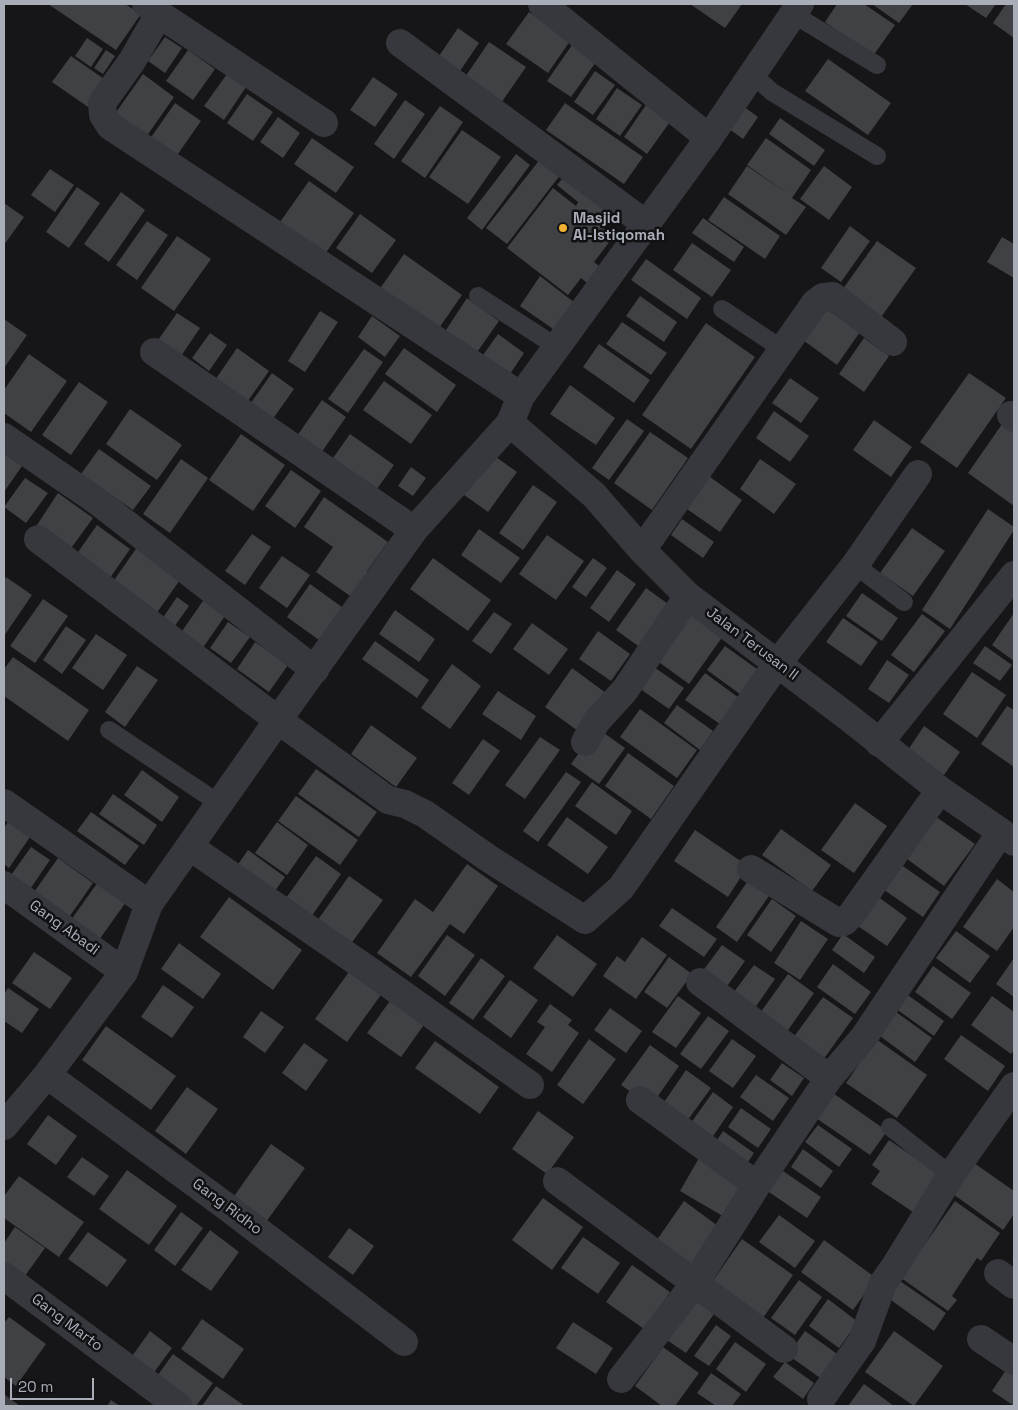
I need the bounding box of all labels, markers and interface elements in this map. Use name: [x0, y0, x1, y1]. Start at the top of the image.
place label: Masjid Al-Istiqomah: [573, 210, 665, 245]
marker: Masjid Al-Istiqomah: [557, 222, 569, 234]
street label: Jalan Terusan II: [703, 604, 801, 684]
street label: Gang Abadi: [26, 897, 102, 959]
street label: Gang Ridho: [189, 1175, 265, 1239]
street label: Gang Marto: [28, 1290, 106, 1356]
scale bar: [12, 1368, 96, 1400]
text: 20 m: [18, 1377, 53, 1396]

